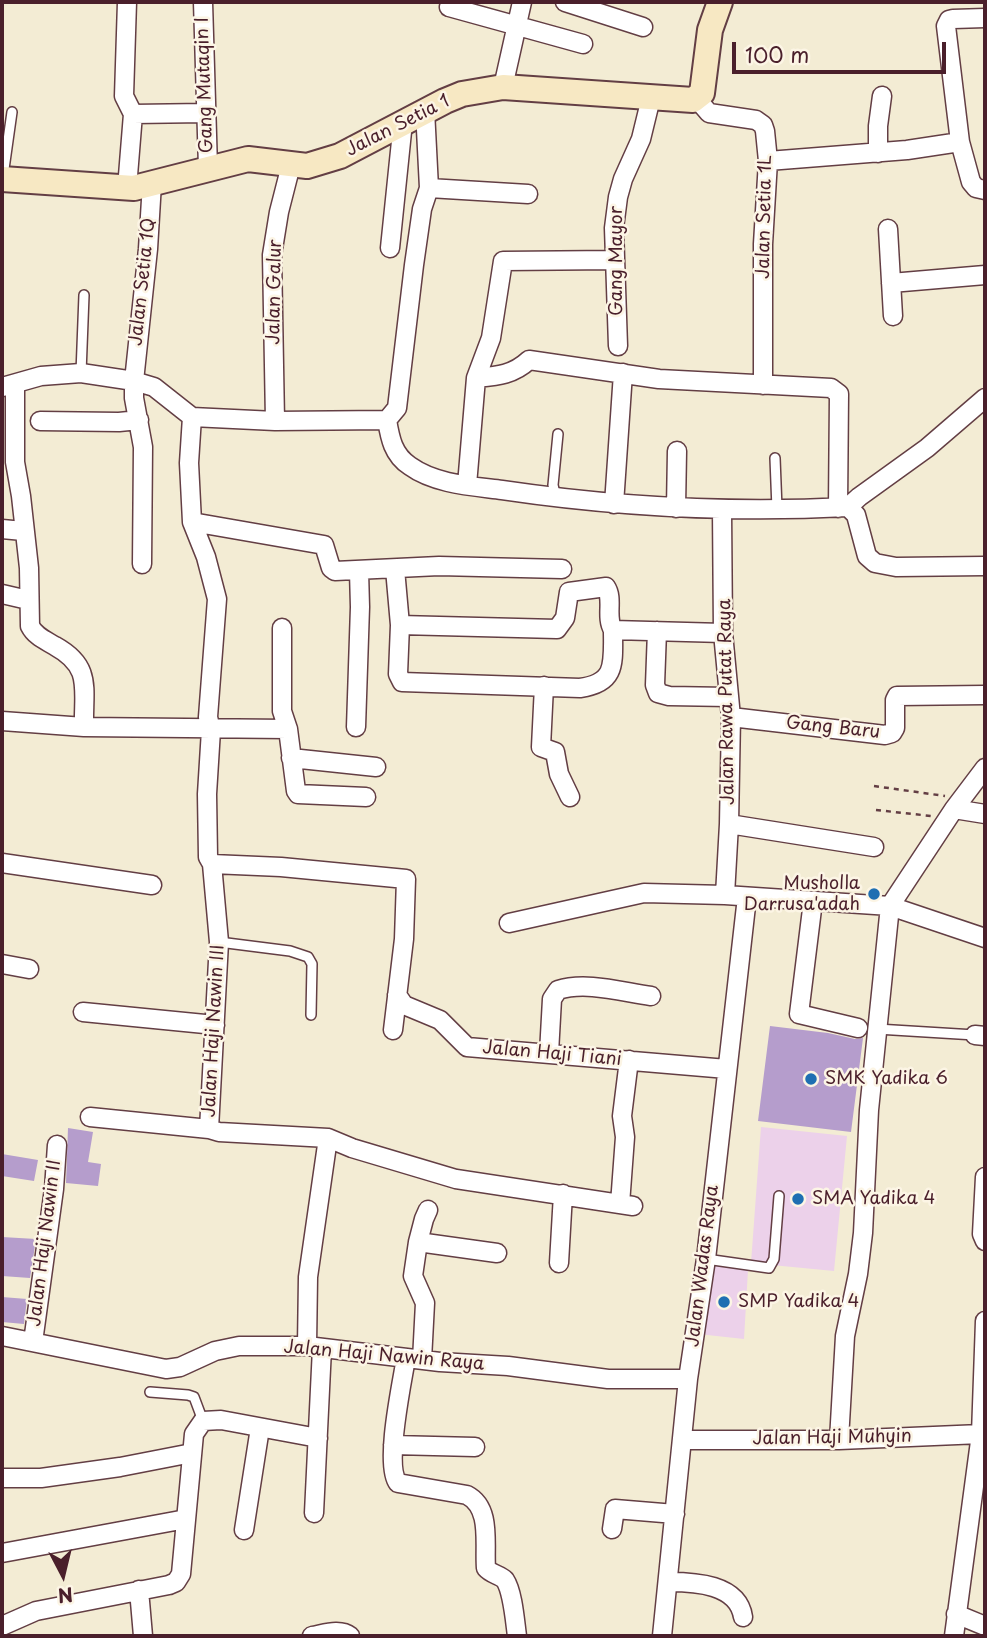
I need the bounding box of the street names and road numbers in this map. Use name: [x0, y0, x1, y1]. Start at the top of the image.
street label: Gang Mutaqin I: [192, 16, 218, 154]
street label: Jalan Setia 1: [342, 91, 454, 161]
street label: Jalan Setia 1L: [753, 155, 777, 279]
street label: Gang Mayor: [606, 206, 628, 316]
street label: Jalan Setia 1Q: [126, 217, 160, 347]
street label: Jalan Galur: [263, 239, 287, 345]
street label: Jalan Rawa Putat Raya: [714, 599, 740, 805]
street label: Gang Baru: [785, 712, 881, 744]
street label: Jalan Haji Nawin III: [199, 944, 229, 1118]
street label: Jalan Haji Tiani: [481, 1037, 623, 1071]
street label: Jalan Haji Nawin II: [24, 1158, 66, 1328]
street label: Jalan Wadas Raya: [682, 1184, 724, 1348]
street label: Jalan Haji Nawin Raya: [283, 1336, 485, 1376]
street label: Jalan Haji Muhyin: [752, 1426, 912, 1450]

